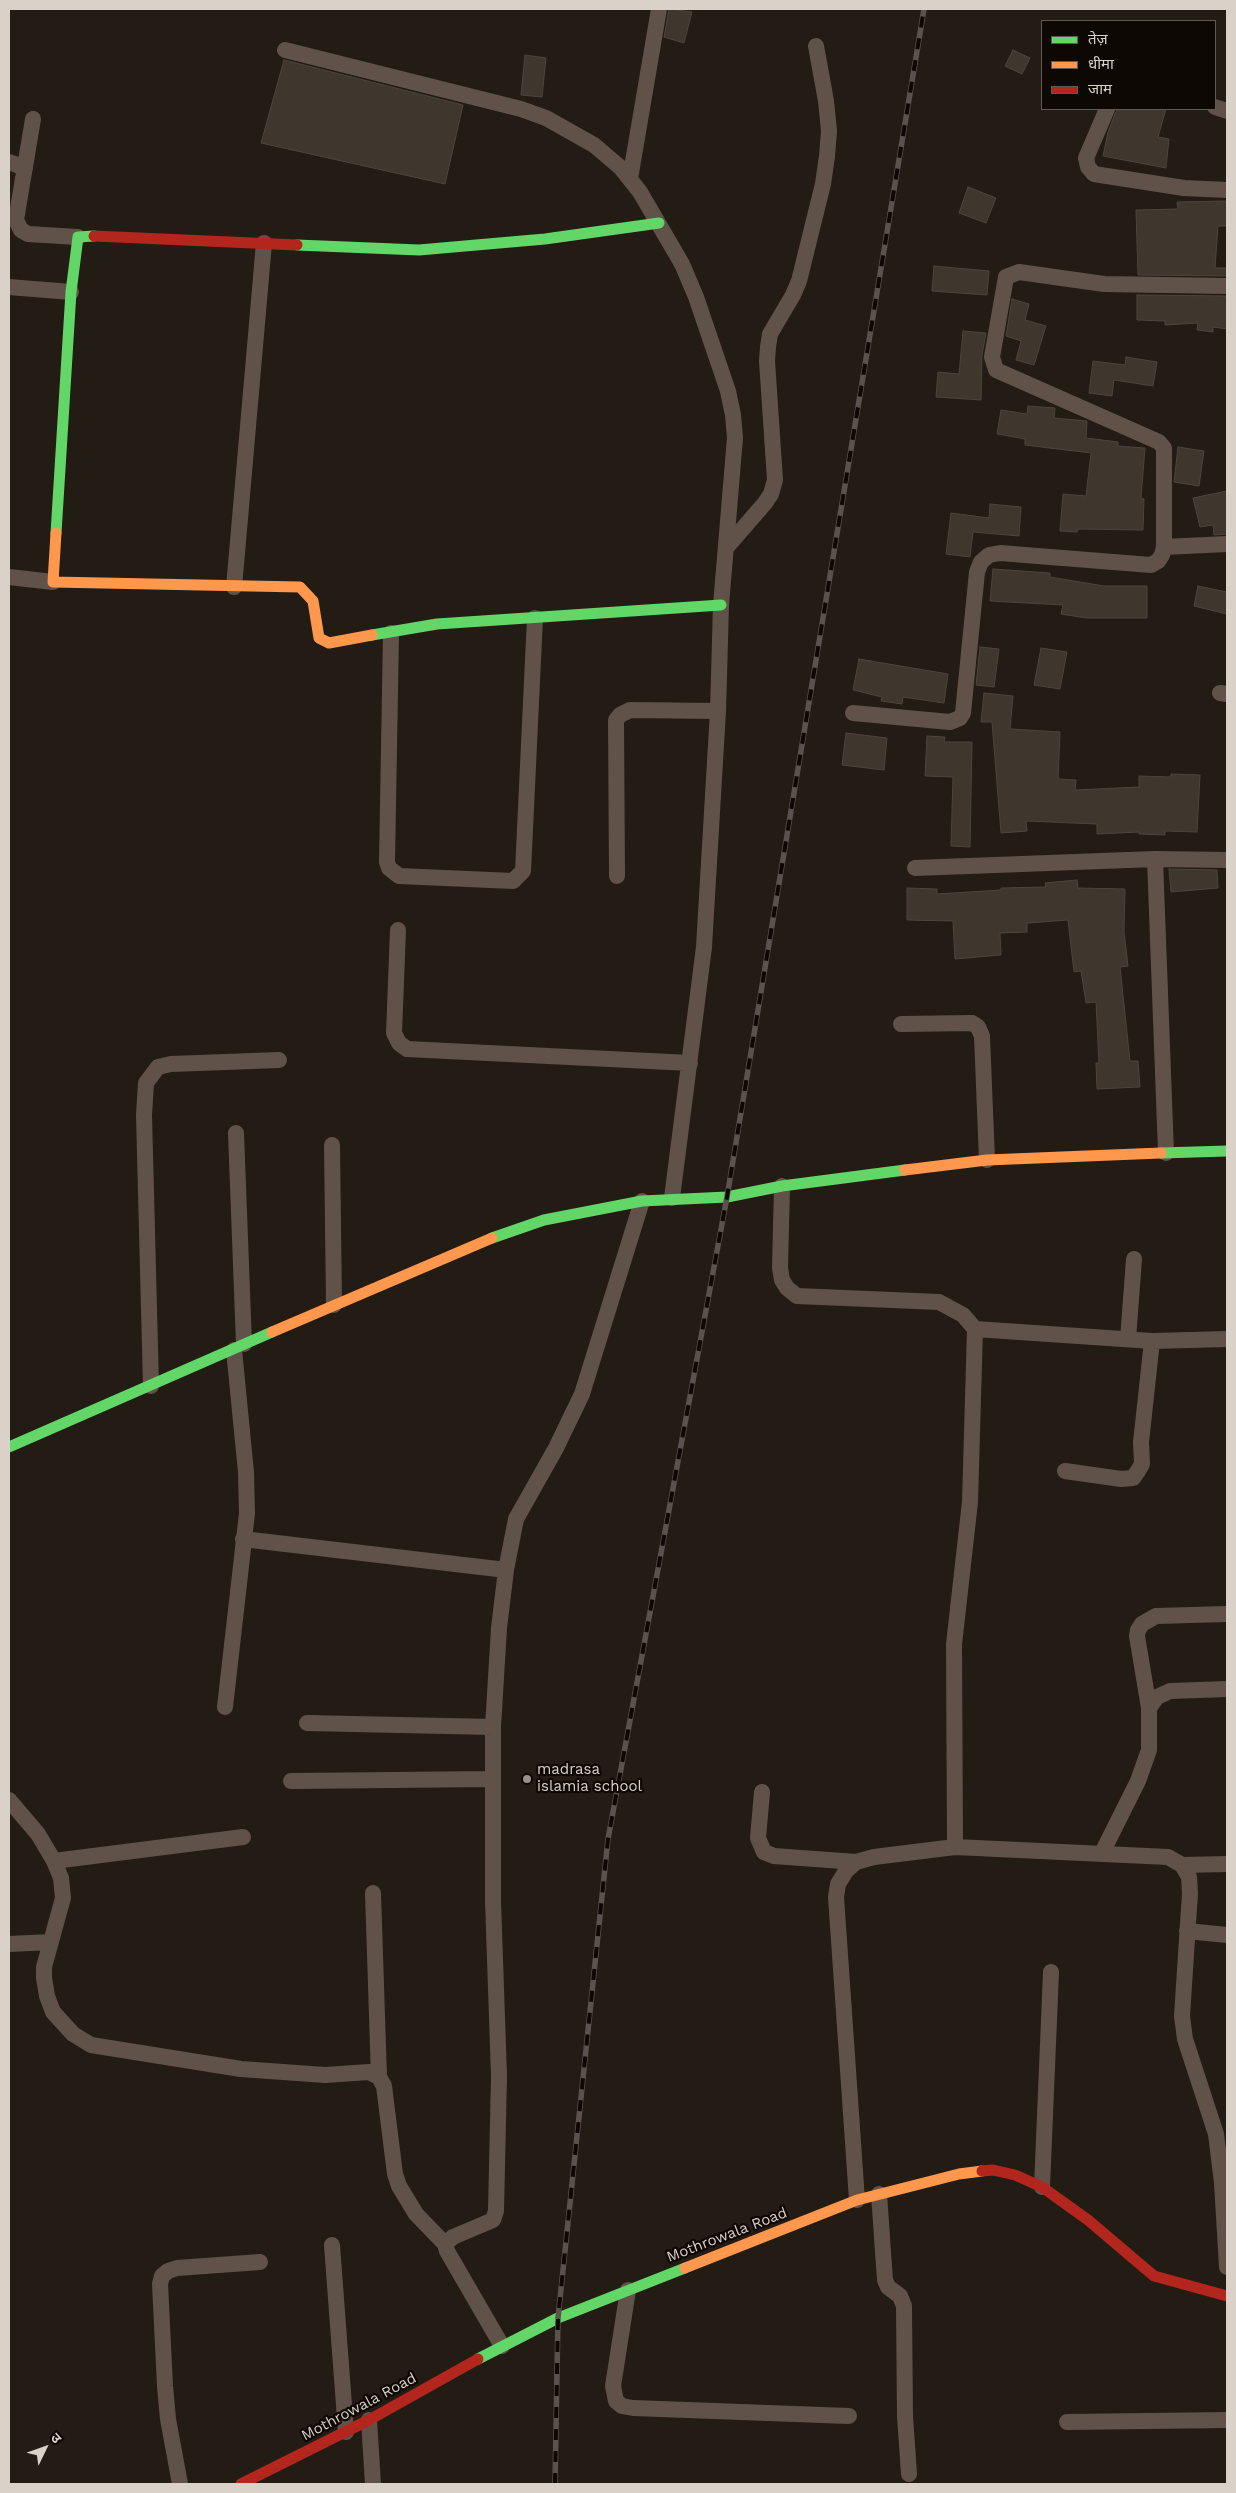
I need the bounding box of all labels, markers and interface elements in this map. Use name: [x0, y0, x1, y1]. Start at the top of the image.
legend: [1041, 20, 1216, 110]
text: तेज़: [1088, 30, 1108, 48]
text: धीमा: [1088, 55, 1114, 73]
text: जाम: [1088, 80, 1112, 98]
place label: madrasa islamia school: [537, 1761, 642, 1796]
marker: madrasa islamia school: [521, 1773, 533, 1785]
street label: Mothrowala Road: [664, 2204, 790, 2266]
street label: Mothrowala Road: [299, 2369, 419, 2445]
north arrow: [20, 2423, 70, 2473]
text: उ: [47, 2430, 65, 2446]

